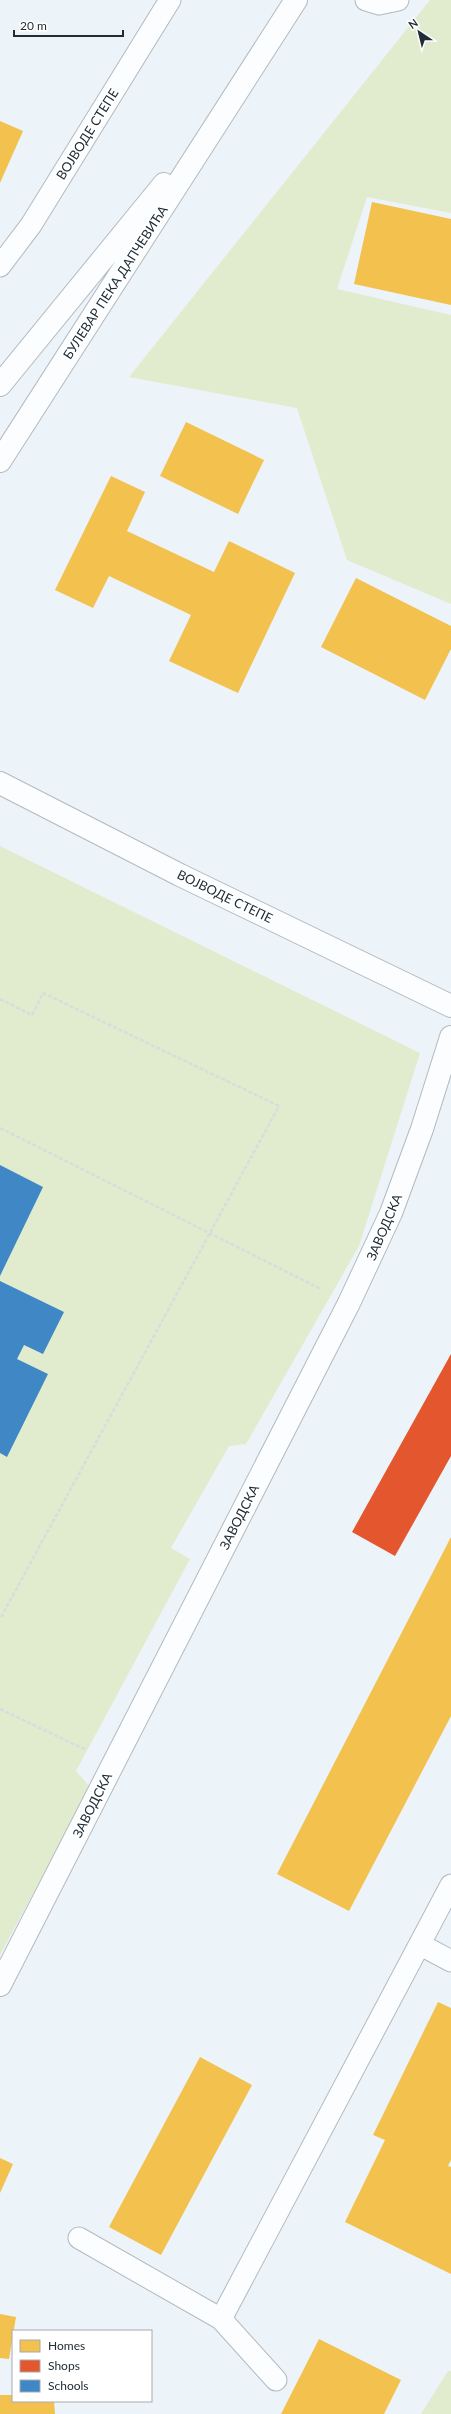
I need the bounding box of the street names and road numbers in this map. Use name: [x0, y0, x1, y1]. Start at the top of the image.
street label: ВОЈВОДЕ СТЕПЕ: [53, 86, 121, 182]
street label: БУЛЕВАР ПЕКА ДАПЧЕВИЋА: [59, 202, 171, 362]
street label: ВОЈВОДЕ СТЕПЕ: [175, 866, 275, 926]
street label: ЗАВОДСКА: [363, 1191, 405, 1263]
street label: ЗАВОДСКА: [216, 1482, 262, 1552]
street label: ЗАВОДСКА: [69, 1770, 115, 1840]

